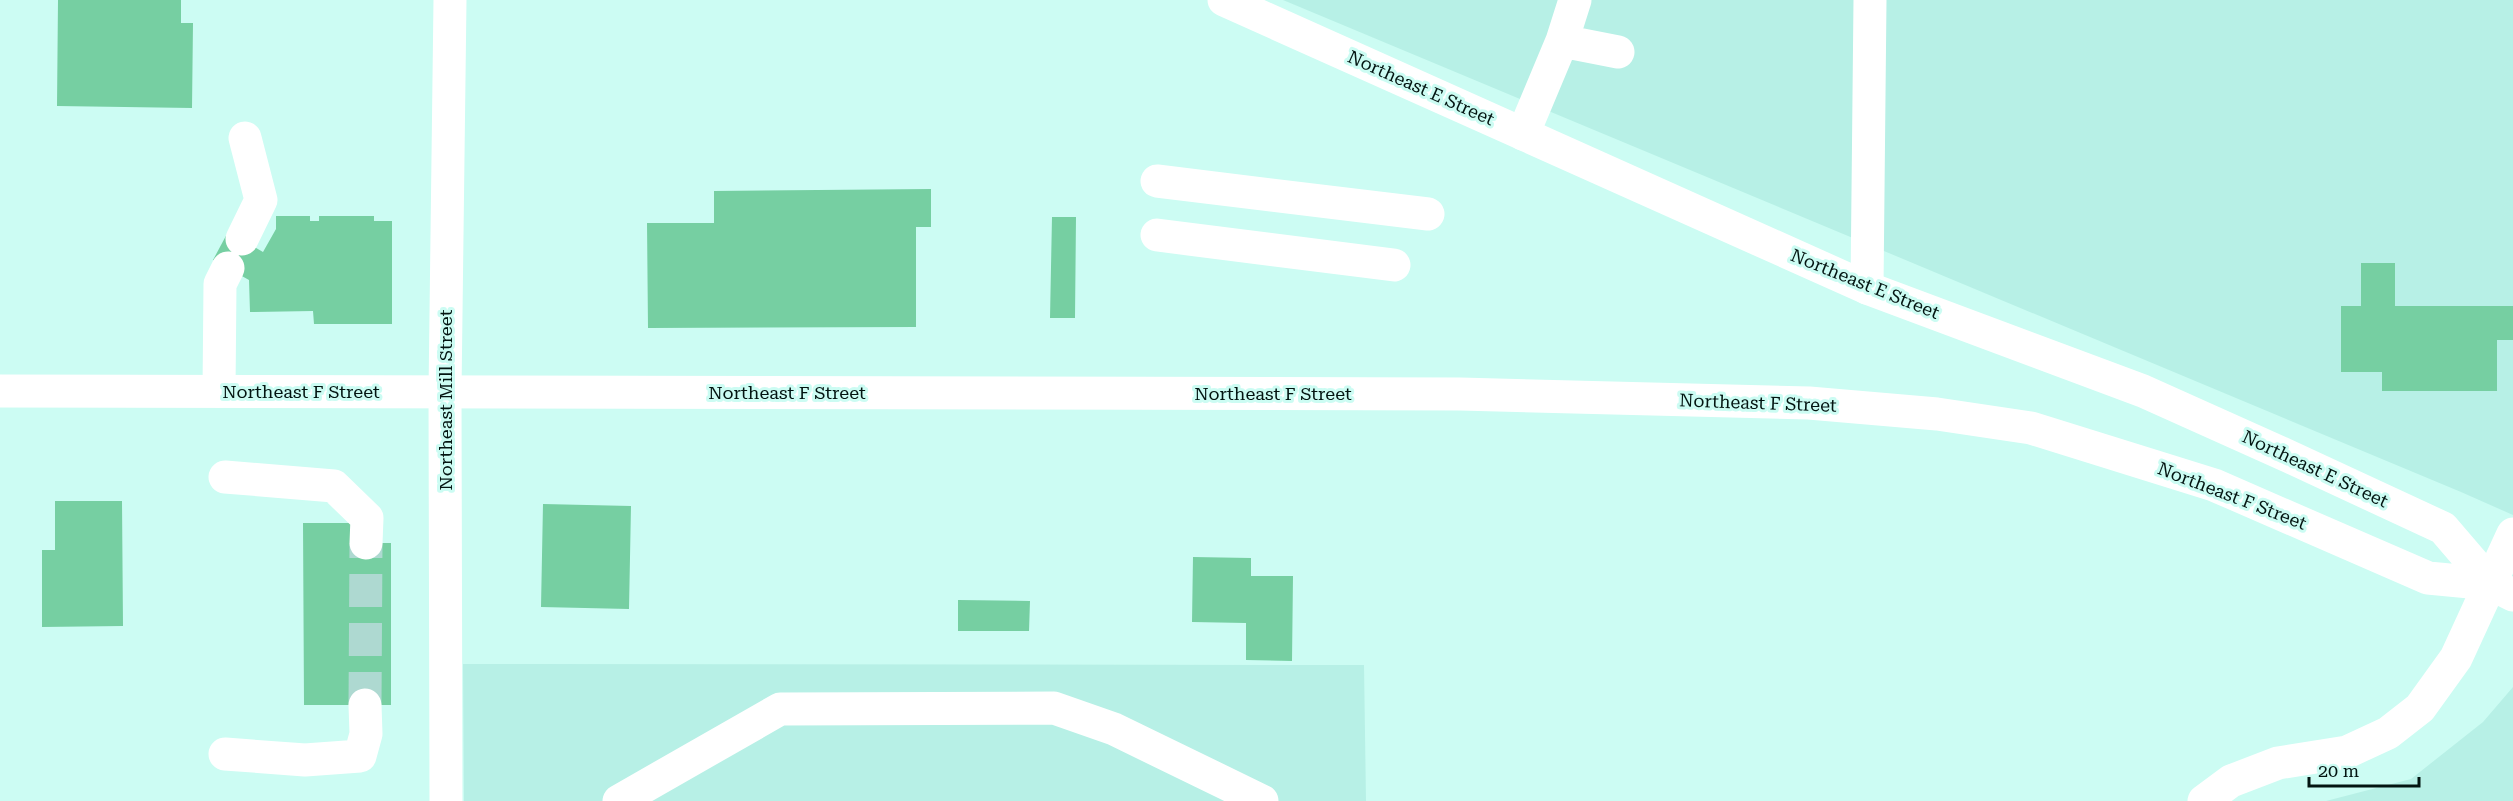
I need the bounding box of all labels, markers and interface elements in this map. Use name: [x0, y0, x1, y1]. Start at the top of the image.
street label: Northeast E Street: [1345, 46, 1498, 129]
street label: Northeast E Street: [1788, 244, 1943, 323]
street label: Northeast Mill Street: [435, 309, 456, 490]
street label: Northeast F Street: [222, 381, 380, 402]
street label: Northeast F Street: [708, 382, 866, 403]
street label: Northeast F Street: [1194, 383, 1352, 404]
street label: Northeast F Street: [1679, 389, 1837, 416]
street label: Northeast E Street: [2239, 426, 2392, 512]
street label: Northeast F Street: [2155, 457, 2310, 534]
scale bar: [2309, 750, 2418, 788]
text: 20 m: [2318, 760, 2359, 781]

